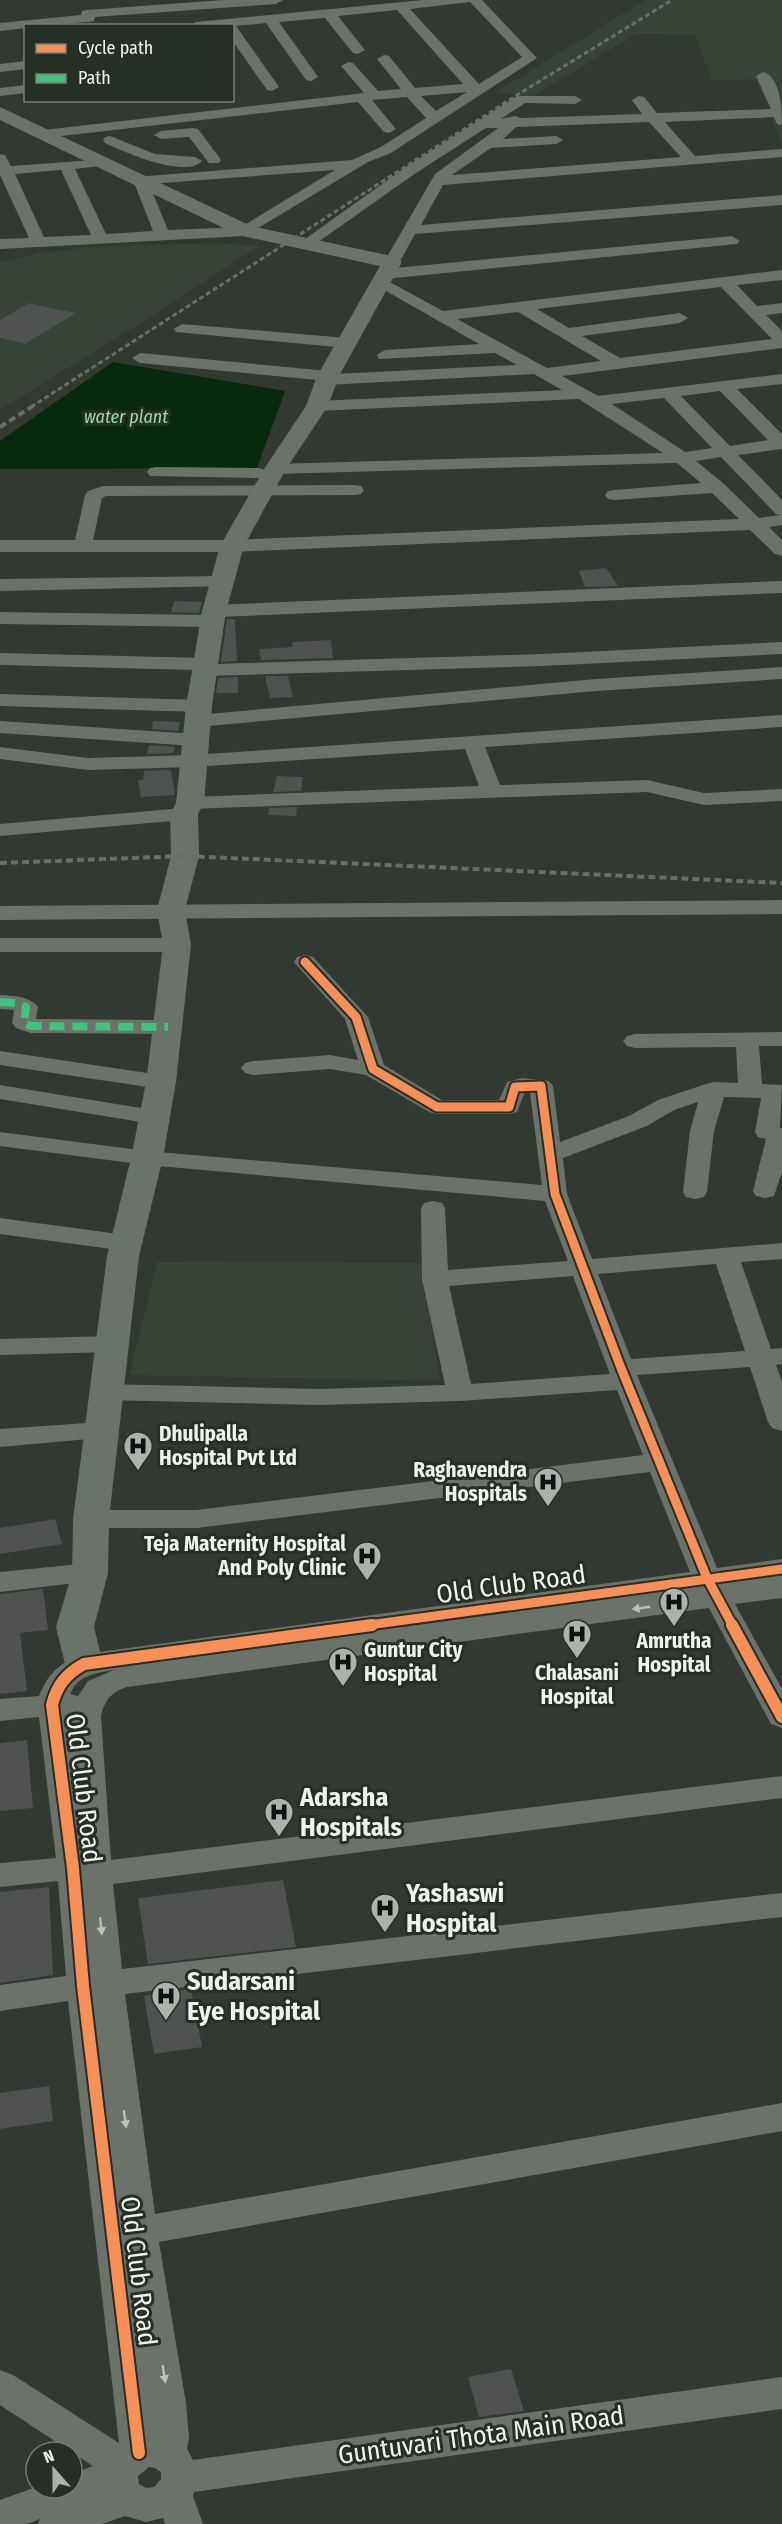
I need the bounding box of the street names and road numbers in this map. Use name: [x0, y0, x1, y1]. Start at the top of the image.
street label: Old Club Road: [434, 1559, 588, 1610]
street label: Old Club Road: [59, 1712, 108, 1865]
street label: Old Club Road: [114, 2195, 163, 2348]
street label: Guntuvari Thota Main Road: [336, 2400, 626, 2471]

